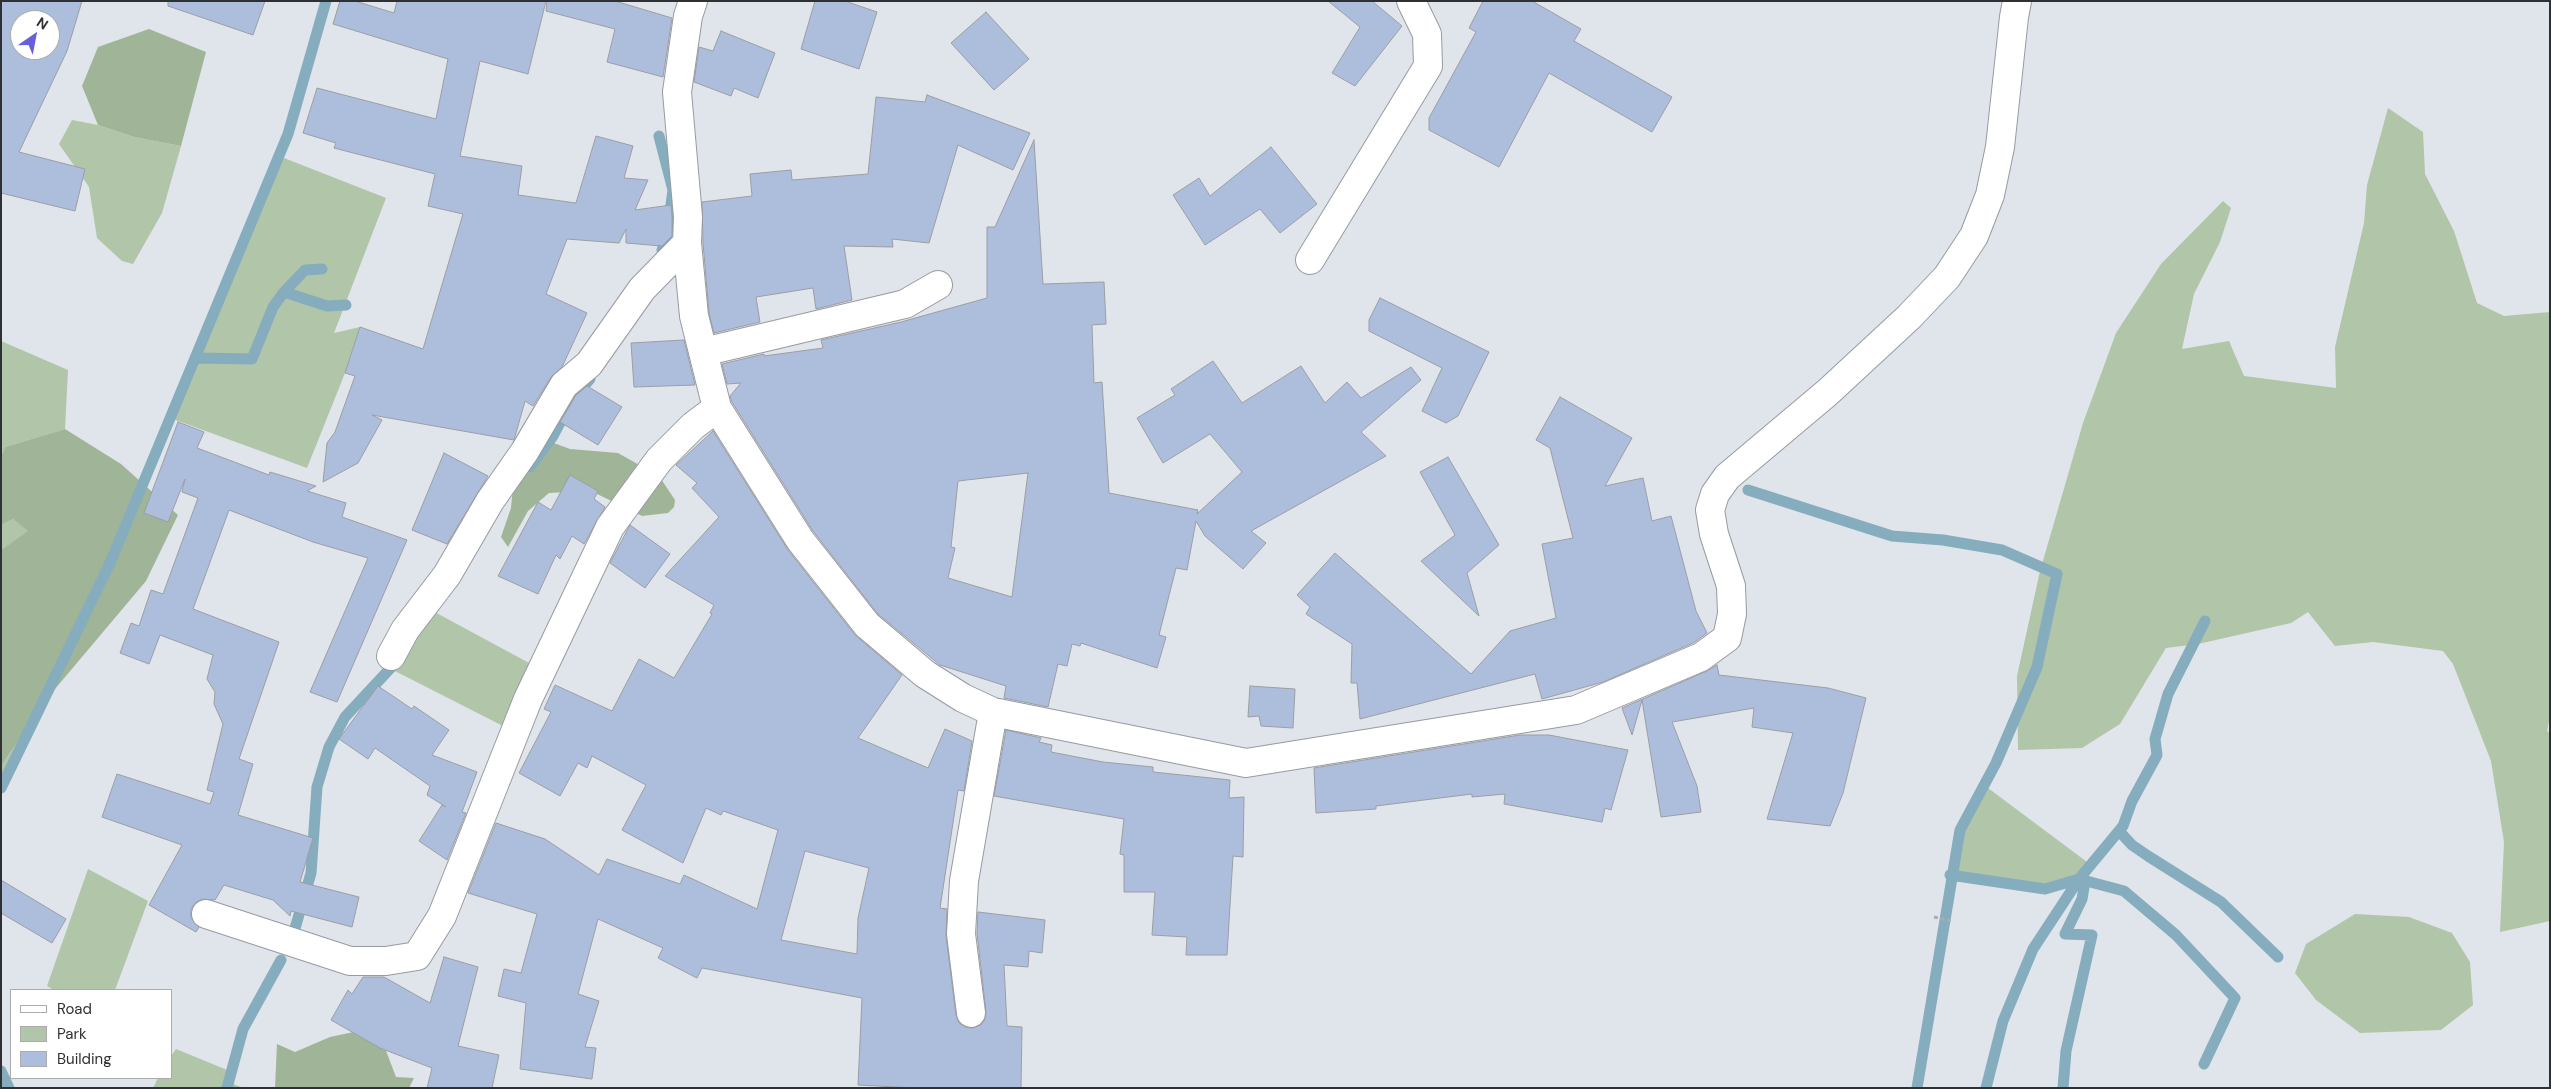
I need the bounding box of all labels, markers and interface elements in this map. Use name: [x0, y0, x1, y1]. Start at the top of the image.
north arrow: [10, 10, 60, 60]
text: N: [33, 13, 52, 34]
legend: [10, 989, 172, 1079]
text: Road: [57, 999, 92, 1019]
text: Park: [57, 1024, 87, 1044]
text: Building: [57, 1049, 112, 1069]

